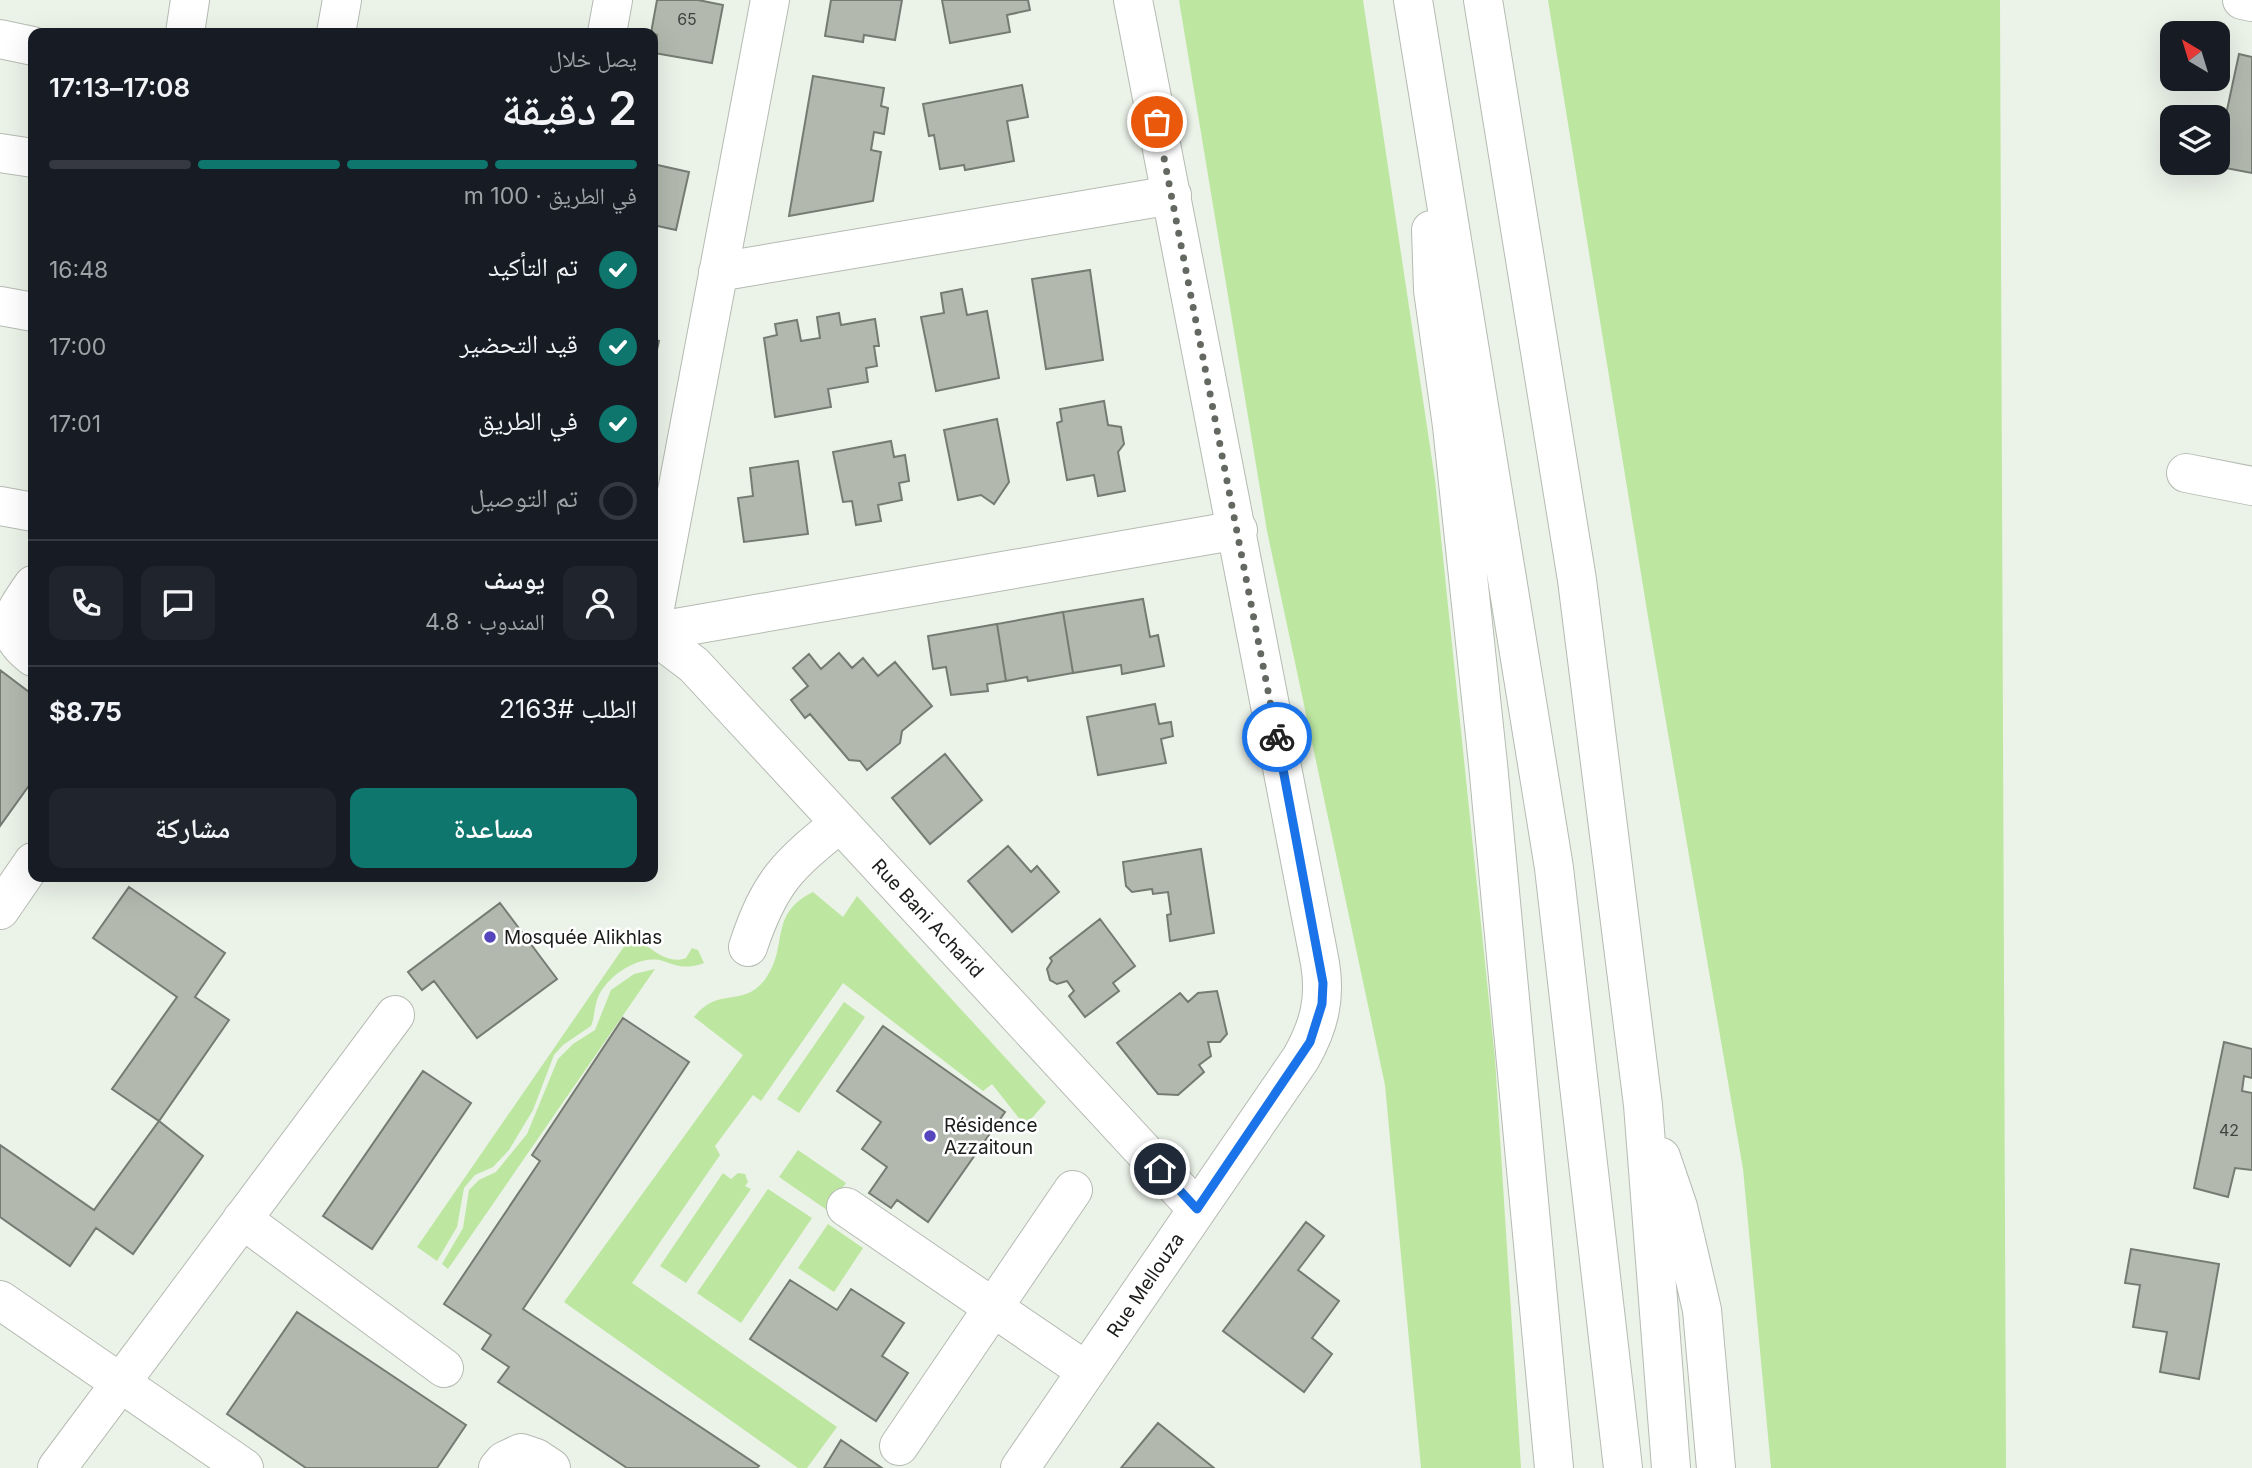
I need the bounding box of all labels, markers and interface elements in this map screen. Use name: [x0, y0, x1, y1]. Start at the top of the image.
house number: 65: [677, 9, 697, 29]
north arrow: [2160, 21, 2230, 91]
map controls: [2160, 21, 2230, 175]
text: يصل خلال: [549, 45, 637, 73]
text: 17:08–17:13: [49, 72, 190, 103]
text: 2 دقيقة: [501, 80, 637, 136]
pin: [1127, 92, 1187, 152]
icon: bag: [1138, 103, 1176, 141]
button: layers: [2160, 105, 2230, 175]
text: في الطريق · 100 m: [464, 182, 637, 210]
text: تم التأكيد: [488, 251, 578, 282]
icon: check: [599, 251, 637, 289]
text: 16:48: [49, 256, 108, 284]
text: قيد التحضير: [460, 328, 578, 359]
icon: check: [599, 328, 637, 366]
text: 17:00: [49, 333, 106, 361]
text: في الطريق: [478, 405, 578, 436]
icon: check: [599, 405, 637, 443]
text: 17:01: [49, 410, 101, 438]
text: تم التوصيل: [470, 482, 578, 513]
text: يوسف: [484, 564, 545, 595]
button: phone: [49, 566, 123, 640]
button: chat: [141, 566, 215, 640]
button: person: [563, 566, 637, 640]
text: المندوب · 4.8: [425, 608, 545, 636]
text: الطلب #2163: [499, 693, 637, 724]
text: $8.75: [49, 696, 122, 727]
courier: [1242, 702, 1312, 772]
icon: bike: [1258, 718, 1296, 756]
button: مشاركة: [49, 788, 336, 868]
button: مساعدة: [350, 788, 637, 868]
street label: Rue Bani Acharid: [867, 854, 988, 982]
place label: Mosquée Alikhlas: [504, 926, 662, 949]
marker: Mosquée Alikhlas: [482, 929, 498, 945]
place label: Résidence Azzaitoun: [944, 1114, 1038, 1159]
house number: 42: [2219, 1120, 2239, 1140]
marker: Résidence Azzaitoun: [922, 1128, 938, 1144]
pin: [1130, 1139, 1190, 1199]
icon: home: [1141, 1150, 1179, 1188]
street label: Rue Mellouza: [1102, 1229, 1189, 1342]

